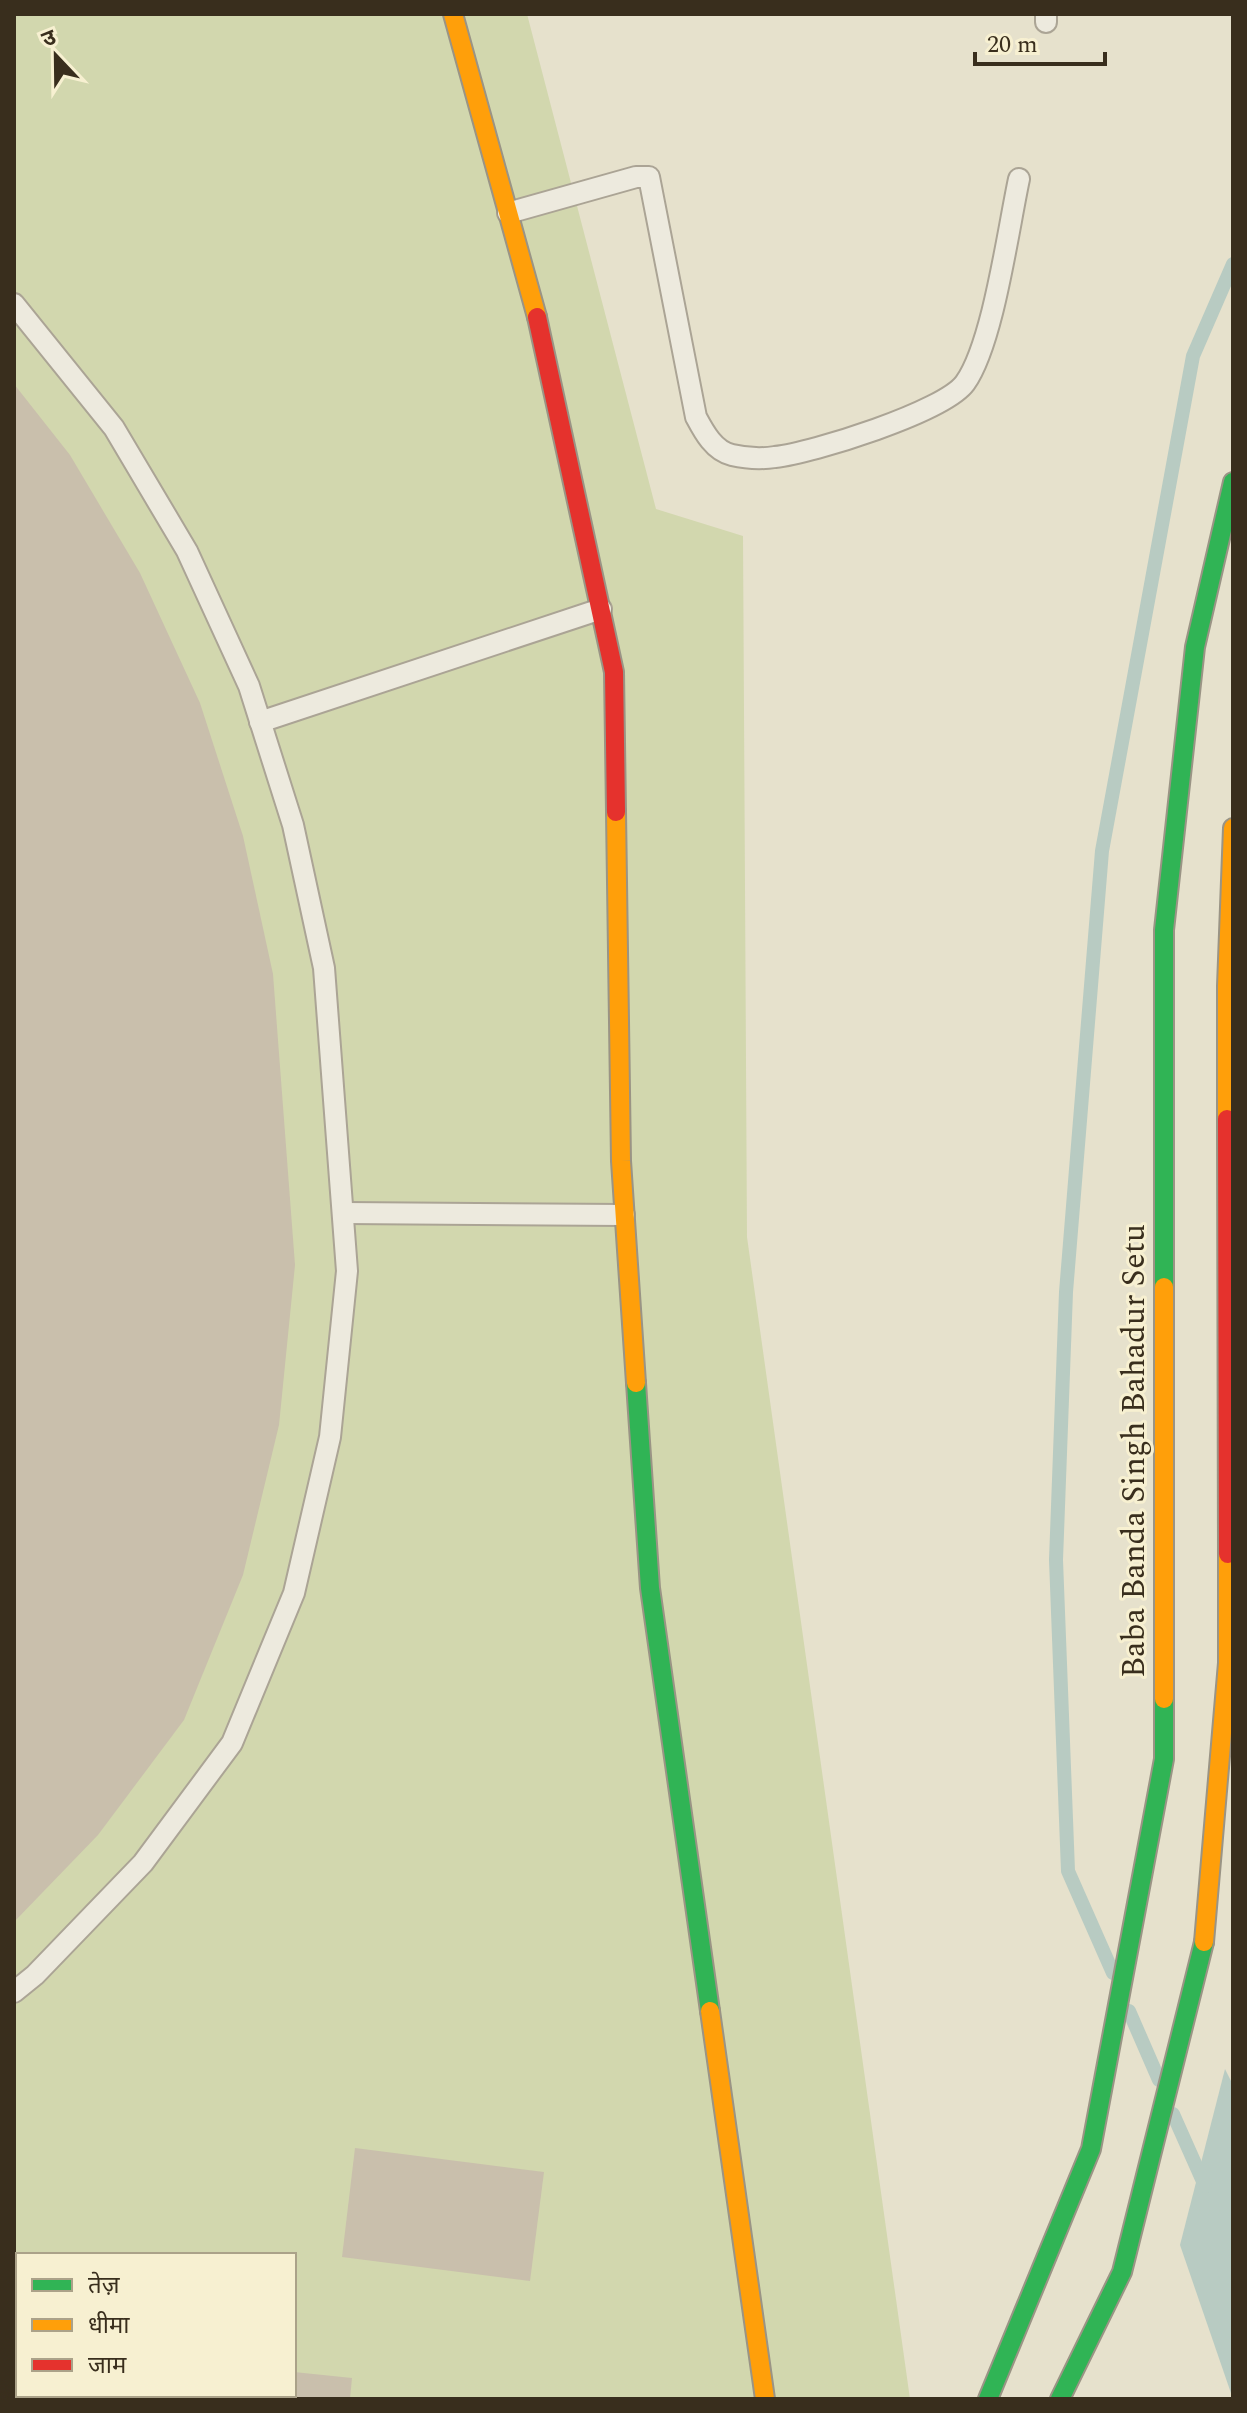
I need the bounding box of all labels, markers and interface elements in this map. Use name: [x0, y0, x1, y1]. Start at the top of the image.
north arrow: [16, 16, 96, 96]
scale bar: [975, 16, 1105, 66]
text: उ: [37, 21, 62, 57]
text: 20 m: [987, 27, 1038, 63]
street label: Baba Banda Singh Bahadur Setu: [1110, 1224, 1159, 1678]
legend: [16, 2253, 296, 2397]
text: तेज़: [88, 2268, 121, 2304]
text: धीमा: [88, 2308, 130, 2344]
text: जाम: [88, 2348, 127, 2384]

